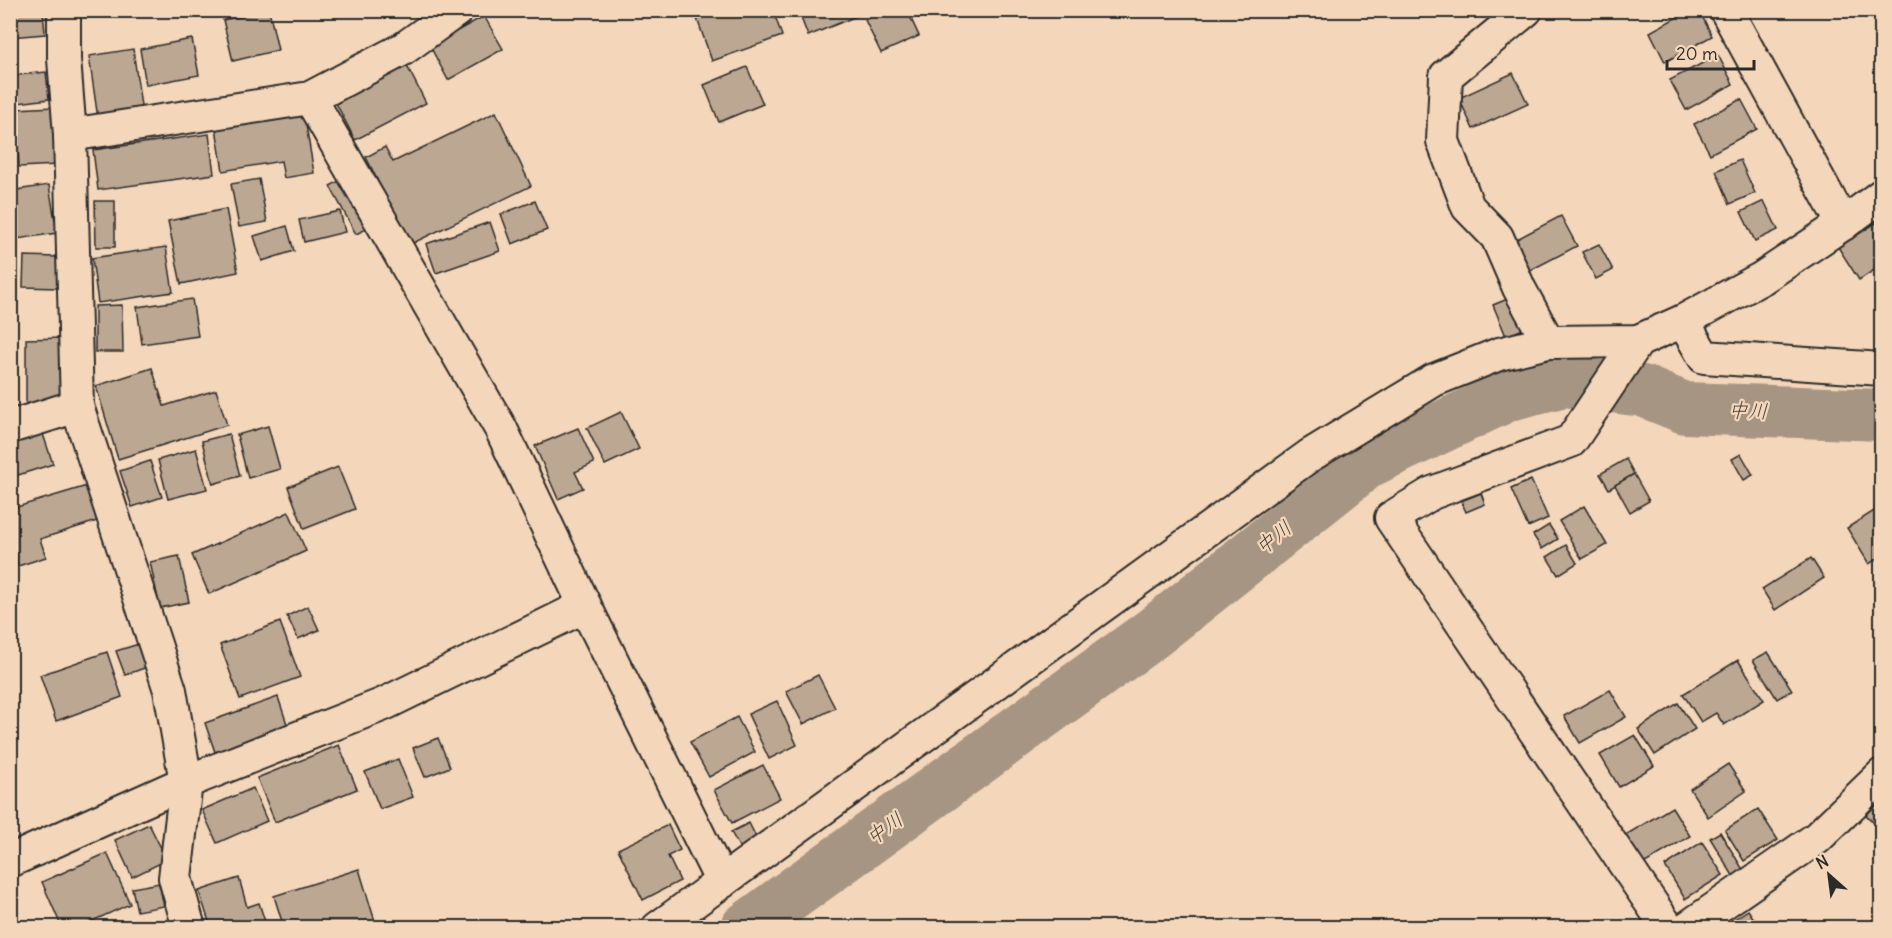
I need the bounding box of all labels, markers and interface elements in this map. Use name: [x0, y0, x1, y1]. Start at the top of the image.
scale bar: [1667, 33, 1754, 71]
text: 20 m: [1676, 42, 1718, 65]
water label: 中川: [1728, 397, 1768, 423]
water label: 中川: [1250, 515, 1296, 559]
water label: 中川: [860, 806, 908, 850]
north arrow: [1799, 845, 1859, 905]
text: N: [1812, 850, 1832, 873]

